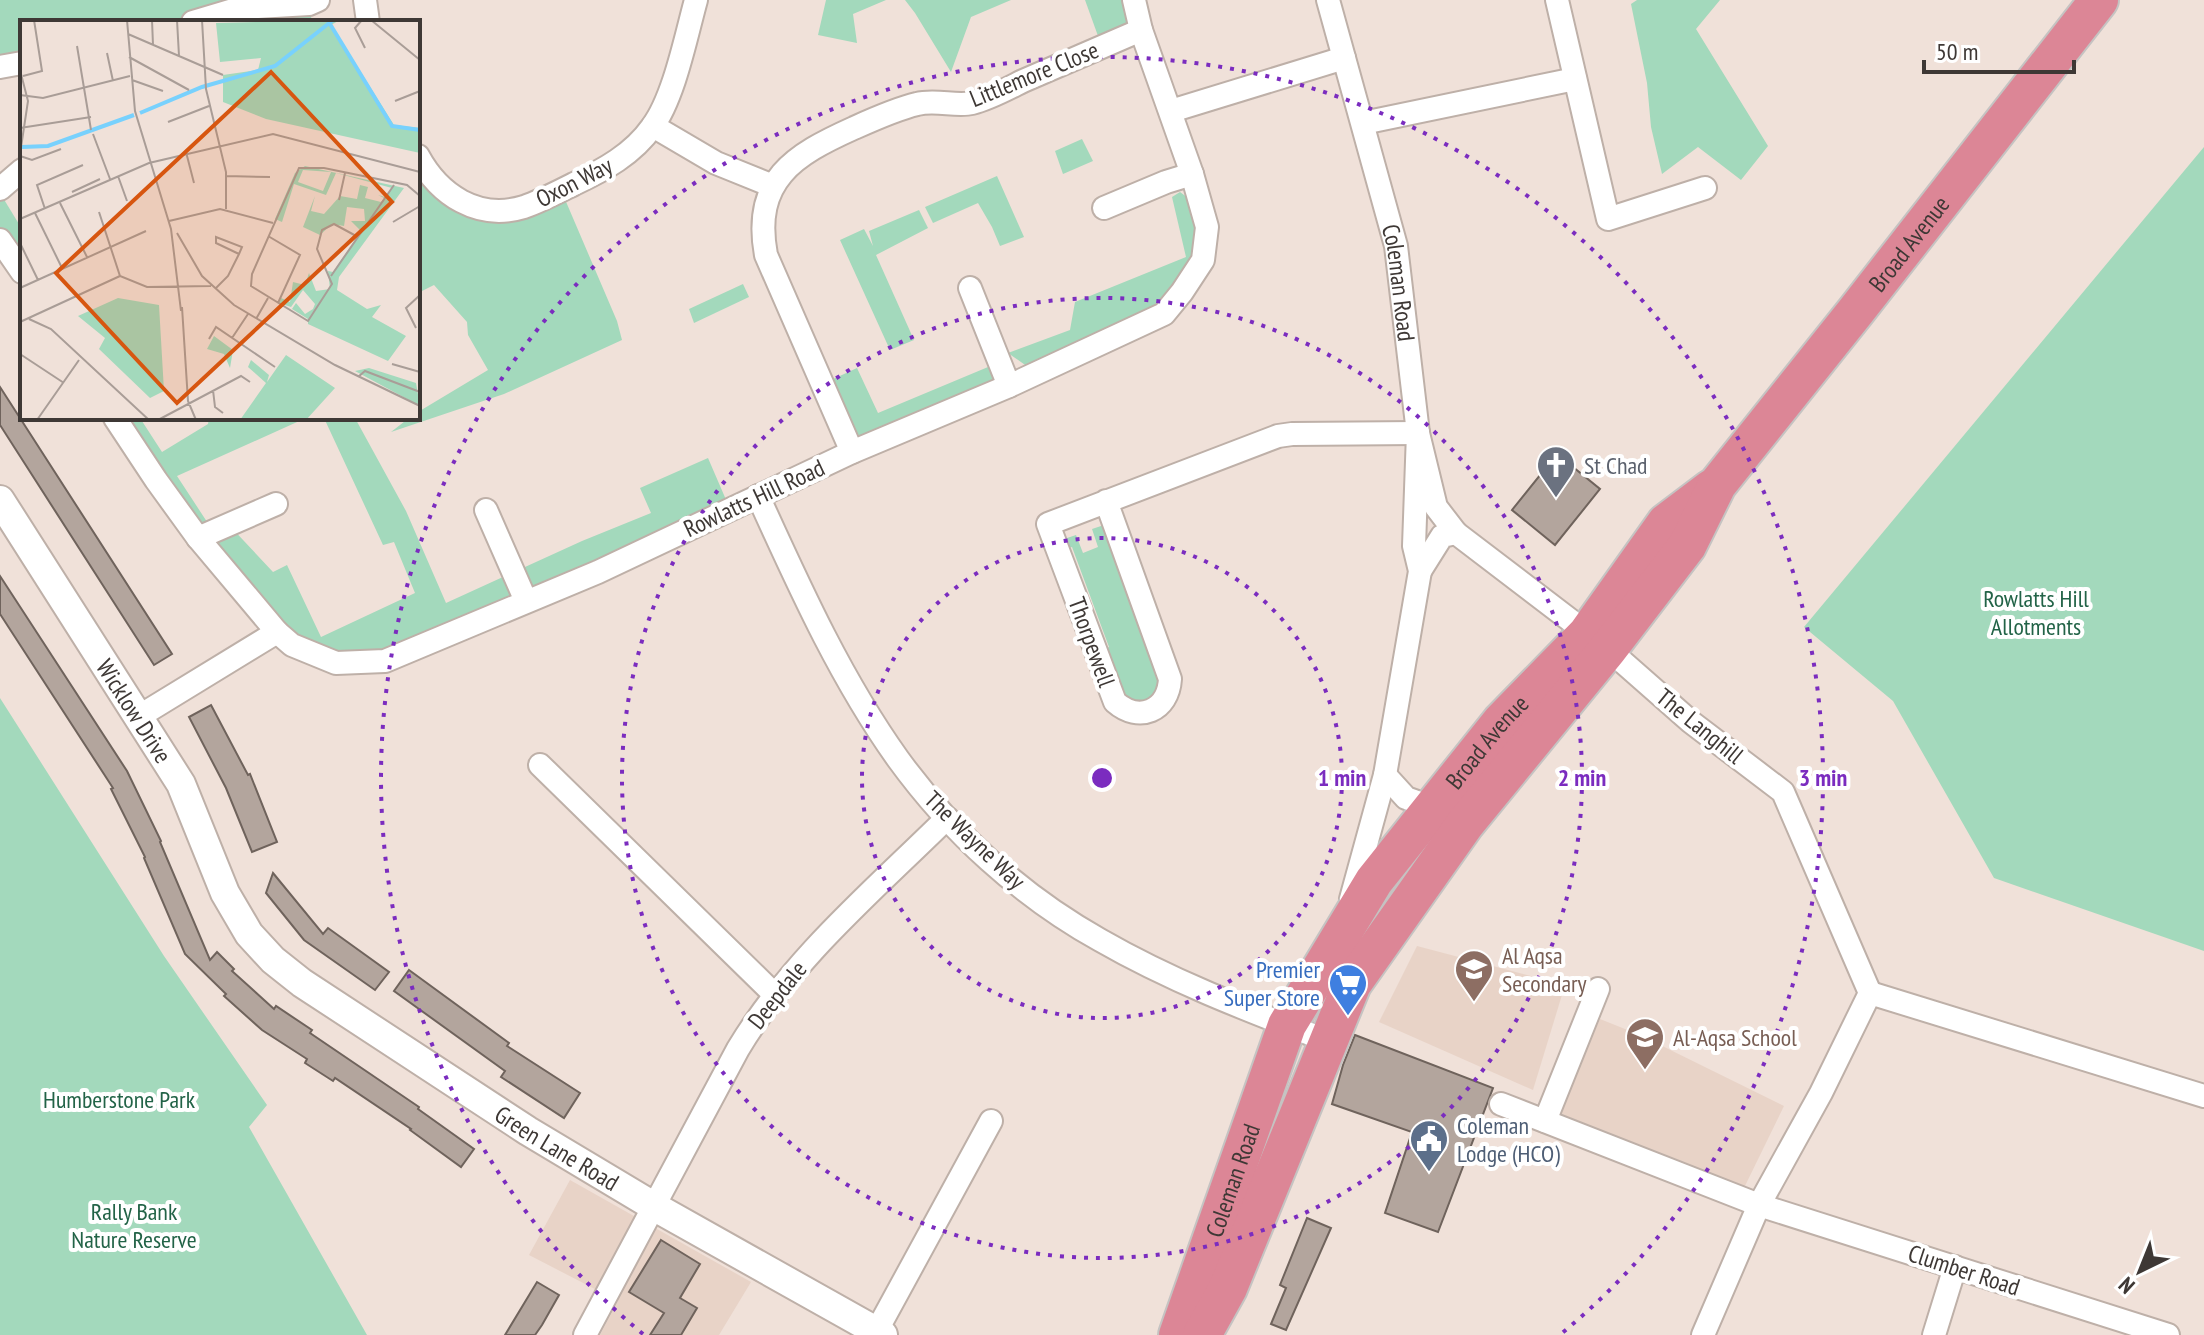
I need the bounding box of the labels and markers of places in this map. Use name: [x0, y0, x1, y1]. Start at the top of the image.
church icon: St Chad: [1535, 444, 1577, 499]
place label: St Chad: [1584, 450, 1648, 481]
centre of rings: [1088, 764, 1116, 792]
place label: Al Aqsa Secondary: [1502, 940, 1587, 999]
school or university icon: Al Aqsa Secondary: [1453, 948, 1495, 1003]
place label: Premier Super Store: [1224, 954, 1320, 1013]
supermarket icon: Premier Super Store: [1327, 962, 1369, 1017]
school or university icon: Al-Aqsa School: [1624, 1016, 1666, 1071]
place label: Al-Aqsa School: [1673, 1022, 1797, 1053]
place label: Coleman Lodge (HCO): [1457, 1110, 1560, 1169]
public building icon: Coleman Lodge (HCO): [1408, 1118, 1450, 1173]

